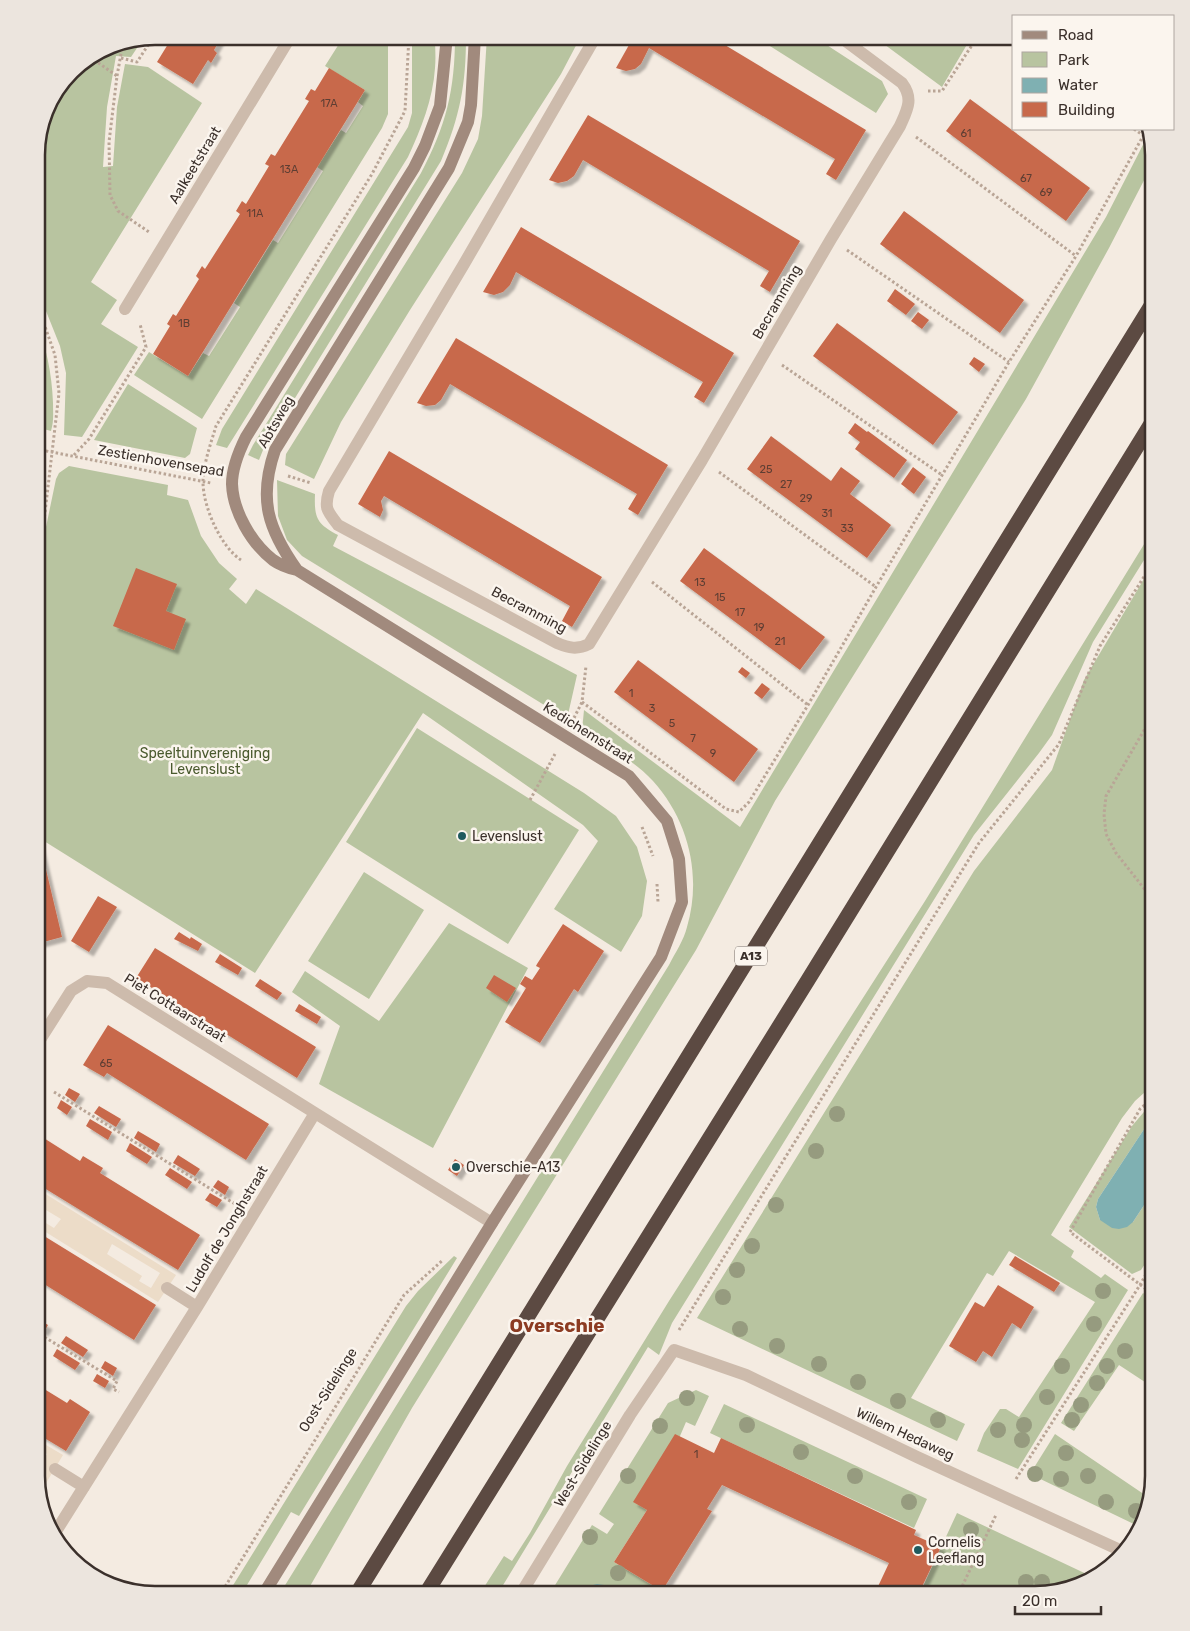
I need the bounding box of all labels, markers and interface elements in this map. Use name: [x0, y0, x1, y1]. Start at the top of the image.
legend: [1012, 15, 1175, 130]
text: Road: [1058, 26, 1094, 44]
text: Park: [1058, 51, 1089, 69]
text: Water: [1058, 76, 1098, 94]
house number: 17A: [320, 97, 338, 110]
text: Building: [1058, 101, 1115, 119]
street label: Aalkeetstraat: [165, 123, 225, 207]
house number: 61: [960, 127, 972, 140]
house number: 13A: [280, 163, 299, 176]
house number: 67: [1020, 172, 1032, 185]
house number: 69: [1039, 186, 1053, 199]
house number: 11A: [247, 207, 264, 220]
street label: Becramming: [749, 262, 805, 342]
house number: 1B: [178, 317, 190, 330]
street label: Abtsweg: [254, 393, 298, 451]
street label: Zestienhovensepad: [97, 442, 225, 480]
house number: 25: [760, 463, 773, 476]
house number: 27: [780, 478, 792, 491]
house number: 29: [800, 492, 812, 505]
house number: 31: [821, 507, 833, 520]
house number: 33: [840, 522, 854, 535]
house number: 13: [694, 576, 706, 589]
street label: Becramming: [488, 583, 570, 637]
house number: 15: [714, 591, 726, 604]
house number: 17: [735, 606, 746, 619]
house number: 19: [753, 621, 765, 634]
house number: 21: [774, 635, 786, 648]
house number: 1: [629, 687, 633, 700]
street label: Kedichemstraat: [540, 699, 637, 768]
house number: 3: [649, 702, 656, 715]
house number: 5: [669, 717, 676, 730]
house number: 7: [690, 732, 696, 745]
park label: Speeltuinvereniging Levenslust: [140, 745, 270, 778]
house number: 9: [710, 747, 716, 760]
place label: Levenslust: [472, 828, 543, 845]
marker: Levenslust: [456, 830, 468, 842]
road number: A13: [735, 946, 767, 966]
street label: Piet Cottaarstraat: [121, 970, 229, 1046]
house number: 65: [99, 1057, 113, 1070]
place label: Overschie-A13: [466, 1159, 560, 1176]
marker: Overschie-A13: [450, 1161, 462, 1173]
street label: Ludolf de Jonghstraat: [182, 1162, 272, 1295]
district label: Overschie: [509, 1314, 605, 1337]
street label: Oost-Sidelinge: [295, 1345, 361, 1435]
street label: Willem Hedaweg: [853, 1404, 957, 1464]
street label: West-Sidelinge: [551, 1418, 615, 1510]
house number: 1: [694, 1448, 698, 1461]
place label: Cornelis Leeflang: [928, 1534, 984, 1567]
marker: Cornelis Leeflang: [912, 1544, 924, 1556]
scale bar: [1015, 1584, 1101, 1616]
text: 20 m: [1022, 1592, 1057, 1610]

